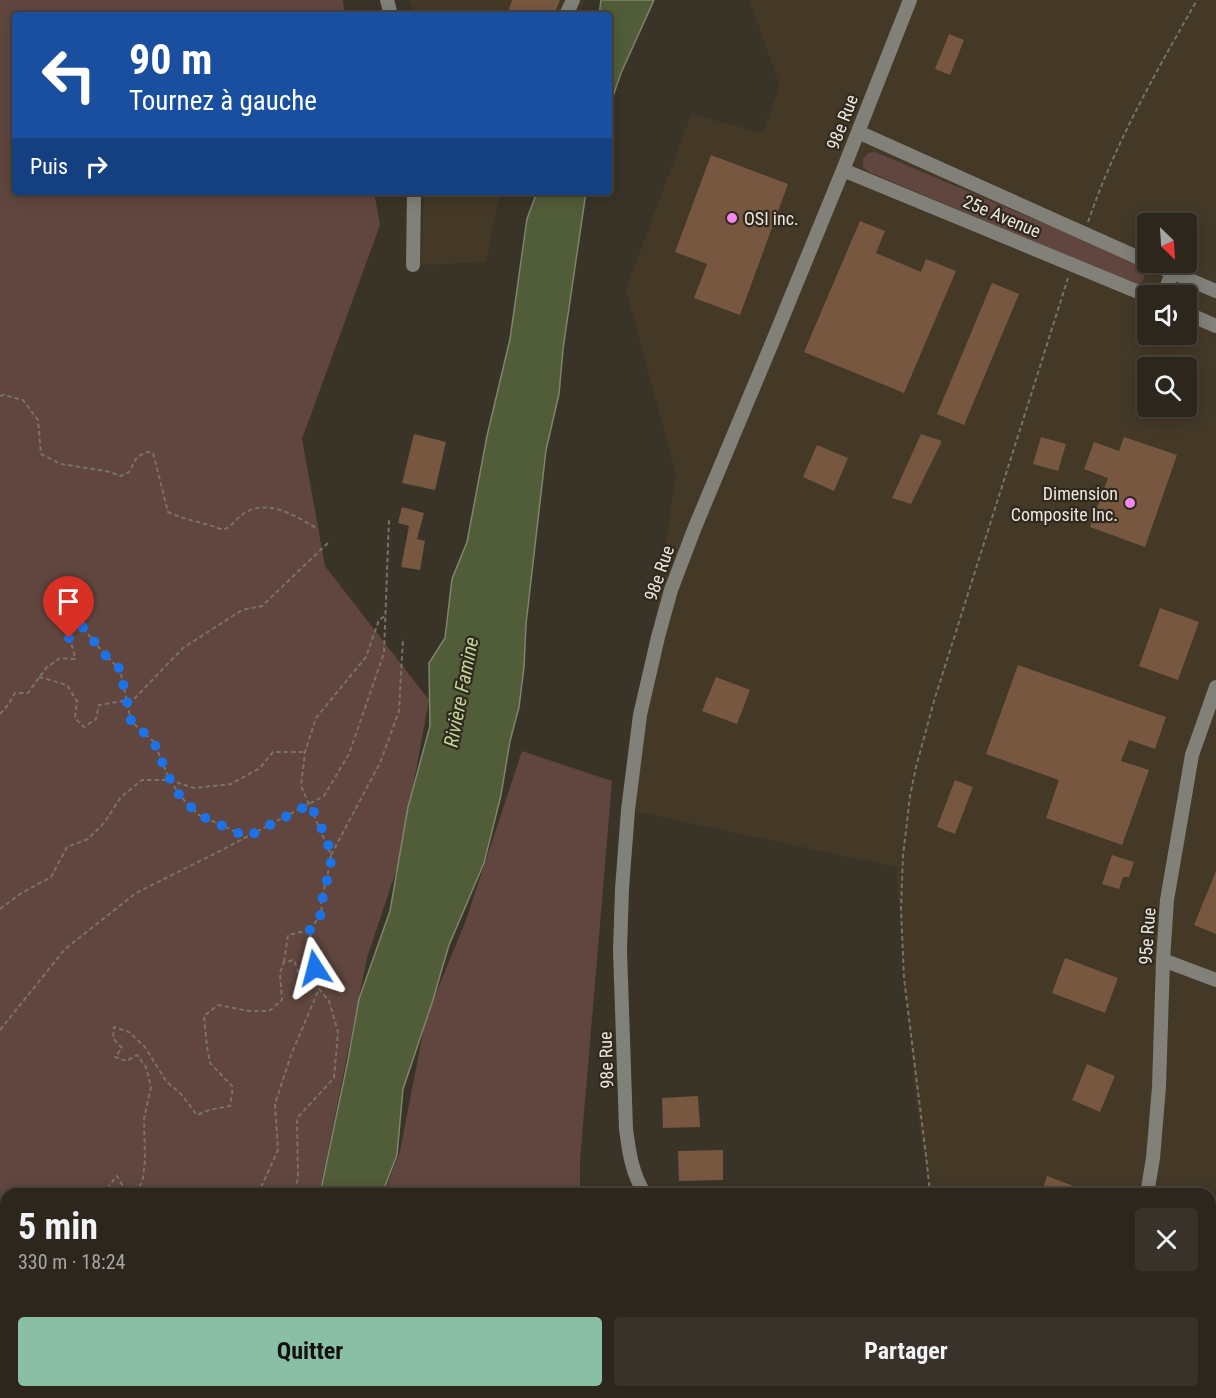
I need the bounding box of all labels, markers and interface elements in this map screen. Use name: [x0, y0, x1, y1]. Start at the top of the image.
text: 90 m: [129, 35, 212, 84]
icon: left: [30, 36, 108, 114]
text: Tournez à gauche: [129, 85, 317, 117]
street label: 98e Rue: [822, 92, 862, 152]
icon: right: [80, 150, 113, 183]
text: Puis: [30, 154, 68, 179]
street label: 25e Avenue: [960, 190, 1044, 242]
place label: OSI inc.: [744, 208, 799, 229]
marker: OSI inc.: [725, 211, 739, 225]
north arrow: [1137, 213, 1197, 273]
map controls: [1137, 213, 1197, 417]
button: sound: [1137, 285, 1197, 345]
button: search: [1137, 357, 1197, 417]
place label: Dimension Composite Inc.: [1011, 483, 1118, 525]
marker: Dimension Composite Inc.: [1123, 496, 1137, 510]
street label: 98e Rue: [640, 543, 678, 603]
pin: [43, 576, 94, 638]
icon: arrive: [52, 585, 85, 618]
water label: Rivière Famine: [439, 635, 483, 749]
street label: 95e Rue: [1135, 907, 1159, 965]
position arrow: [283, 936, 347, 1000]
street label: 98e Rue: [595, 1031, 617, 1089]
text: 5 min: [18, 1206, 98, 1248]
button: close: [1135, 1208, 1198, 1271]
text: 330 m · 18:24: [18, 1250, 125, 1274]
button: Quitter: [18, 1317, 602, 1386]
button: Partager: [614, 1317, 1198, 1386]

